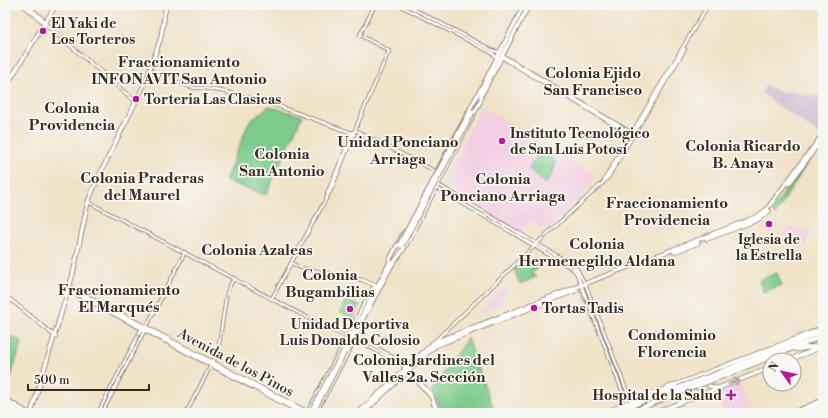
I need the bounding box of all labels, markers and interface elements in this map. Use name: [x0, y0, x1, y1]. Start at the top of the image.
place label: El Yaki de Los Torteros: [51, 15, 135, 49]
marker: El Yaki de Los Torteros: [38, 26, 48, 36]
district label: Fraccionamiento INFONAVIT San Antonio: [91, 53, 267, 89]
district label: Colonia Ejido San Francisco: [544, 64, 643, 100]
place label: Torteria Las Clasicas: [144, 91, 281, 109]
marker: Torteria Las Clasicas: [131, 94, 141, 104]
district label: Colonia Providencia: [29, 99, 116, 135]
place label: Instituto Tecnológico de San Luis Potosí: [510, 125, 650, 159]
district label: Unidad Ponciano Arriaga: [337, 133, 459, 169]
marker: Instituto Tecnológico de San Luis Potosí: [497, 136, 507, 146]
district label: Colonia Ricardo B. Anaya: [685, 137, 801, 173]
district label: Colonia San Antonio: [239, 145, 325, 181]
district label: Colonia Praderas del Maurel: [80, 169, 204, 205]
district label: Colonia Ponciano Arriaga: [441, 170, 566, 206]
district label: Fraccionamiento Providencia: [606, 194, 728, 230]
marker: Iglesia de la Estrella: [764, 219, 774, 229]
place label: Iglesia de la Estrella: [736, 231, 803, 265]
district label: Colonia Hermenegildo Aldana: [519, 235, 676, 271]
district label: Colonia Azaleas: [201, 241, 313, 260]
district label: Colonia Bugambilias: [285, 266, 375, 302]
district label: Fraccionamiento El Marqués: [58, 281, 180, 317]
place label: Tortas Tadis: [542, 300, 624, 318]
marker: Tortas Tadis: [529, 303, 539, 313]
marker: Unidad Deportiva Luis Donaldo Colosio: [345, 304, 355, 314]
place label: Unidad Deportiva Luis Donaldo Colosio: [280, 316, 420, 350]
street label: Avenida de los Pinos: [173, 324, 297, 401]
district label: Condominio Florencia: [628, 326, 716, 362]
district label: Colonia Jardines del Valles 2a. Sección: [353, 351, 495, 387]
north arrow: [762, 352, 802, 392]
text: N: [766, 359, 783, 375]
scale bar: [28, 366, 149, 392]
text: 500 m: [34, 373, 70, 388]
one-way arrow: [728, 377, 740, 385]
place label: Hospital de la Salud: [592, 387, 722, 405]
marker: Hospital de la Salud: [725, 389, 737, 401]

